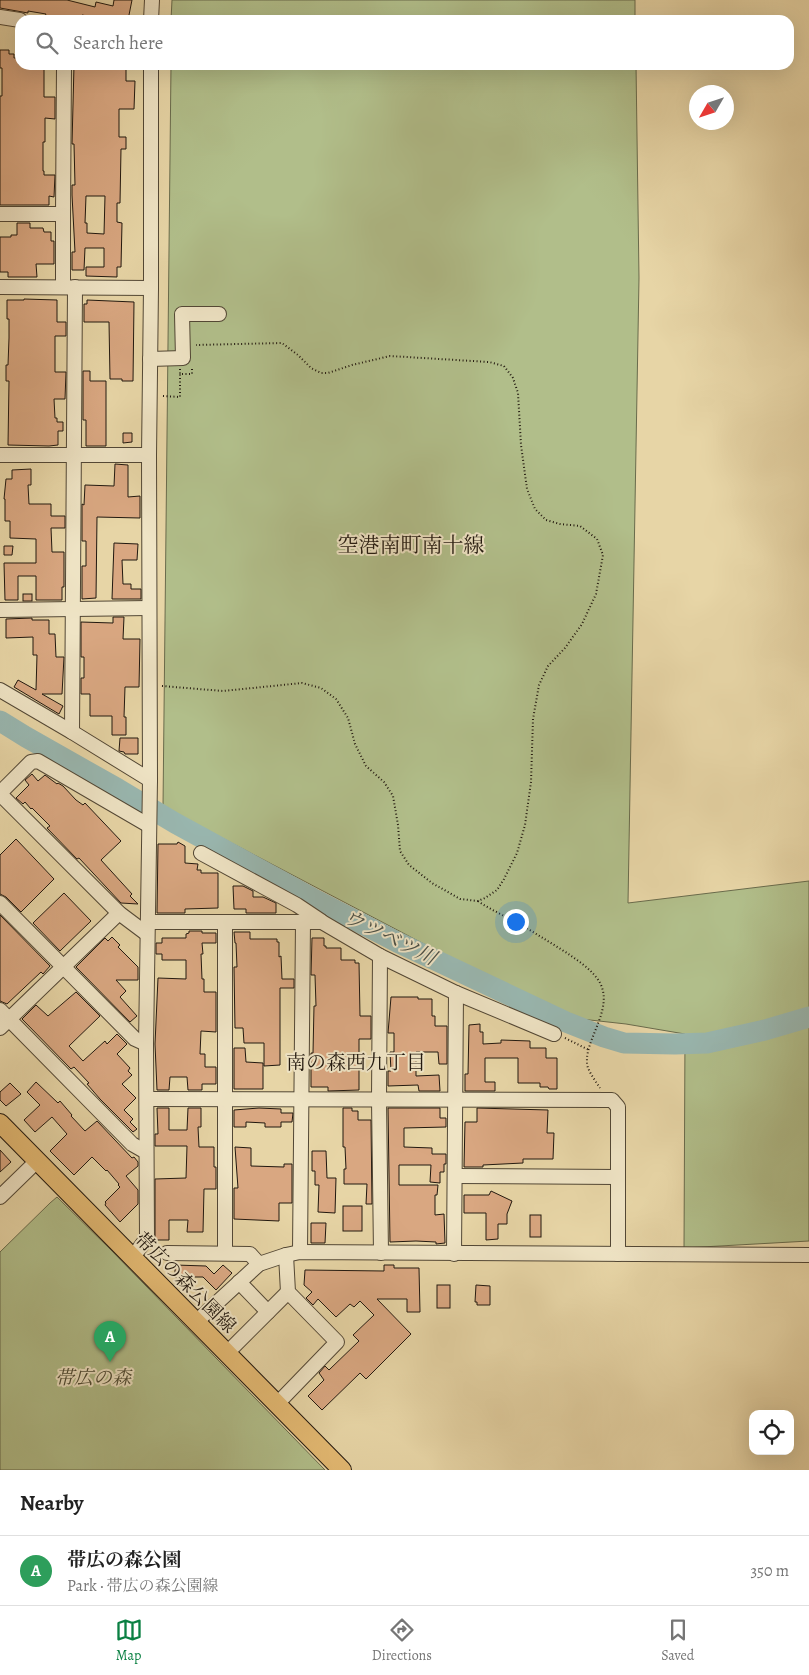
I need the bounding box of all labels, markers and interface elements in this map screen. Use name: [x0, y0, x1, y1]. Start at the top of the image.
search box: [15, 15, 794, 70]
icon: search: [33, 29, 61, 57]
text: Search here: [73, 30, 163, 56]
north arrow: [689, 85, 734, 130]
district label: 空港南町南十線: [338, 531, 485, 559]
water label: ウツベツ川: [339, 903, 442, 972]
your location: [503, 909, 529, 935]
district label: 南の森西九丁目: [286, 1049, 426, 1076]
street label: 帯広の森公園線: [129, 1226, 242, 1339]
pin: A: [94, 1321, 126, 1362]
park label: 帯広の森: [55, 1365, 133, 1391]
map controls: [749, 1410, 794, 1455]
button: locate: [749, 1410, 794, 1455]
text: Nearby: [20, 1489, 83, 1517]
text: 帯広の森公園: [67, 1547, 181, 1573]
text: A: [31, 1560, 41, 1582]
text: 350 m: [750, 1560, 789, 1582]
text: Park · 帯広の森公園線: [67, 1575, 219, 1597]
tab: Map: [115, 1616, 143, 1665]
tab: Directions: [372, 1616, 432, 1665]
tab: Saved: [661, 1616, 694, 1665]

